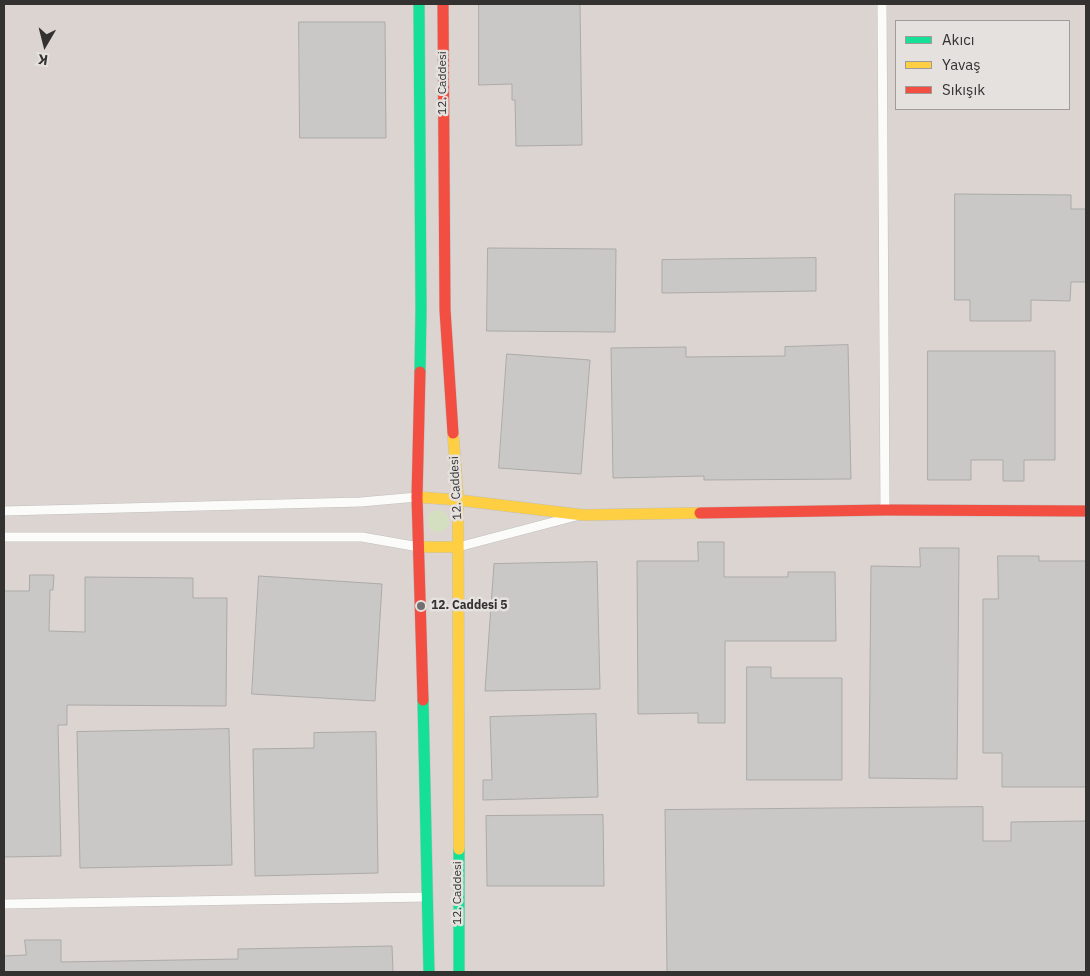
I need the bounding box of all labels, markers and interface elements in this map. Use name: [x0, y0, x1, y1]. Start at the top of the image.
north arrow: [20, 20, 70, 70]
legend: [895, 20, 1070, 110]
text: Akıcı: [942, 30, 975, 49]
text: K: [37, 50, 49, 69]
street label: 12. Caddesi: [436, 51, 450, 115]
text: Yavaş: [942, 55, 981, 74]
text: Sıkışık: [942, 80, 985, 99]
street label: 12. Caddesi: [447, 456, 465, 520]
place label: 12. Caddesi 5: [431, 599, 507, 613]
marker: 12. Caddesi 5: [415, 600, 427, 612]
street label: 12. Caddesi: [451, 861, 465, 925]

